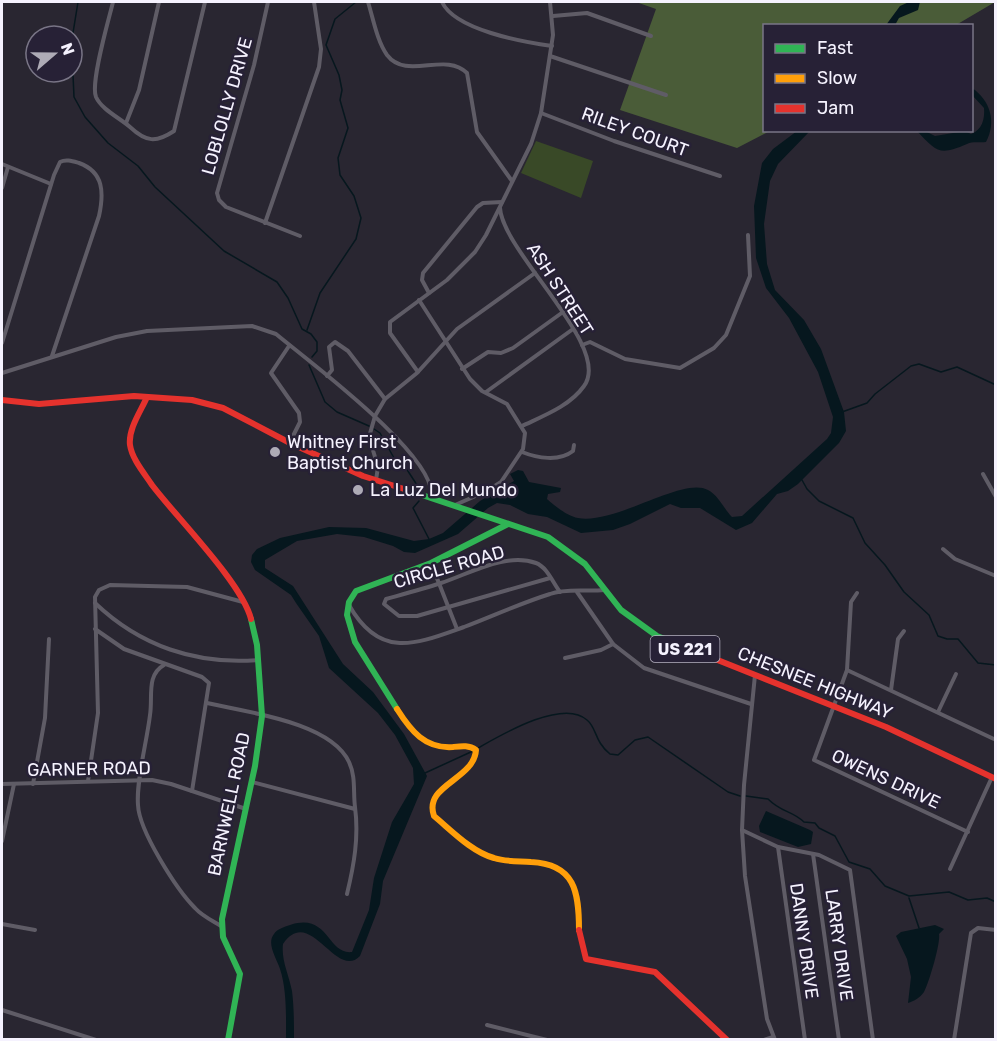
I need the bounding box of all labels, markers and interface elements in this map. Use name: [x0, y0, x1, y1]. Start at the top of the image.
north arrow: [24, 24, 84, 84]
legend: [763, 24, 973, 132]
street label: LOBLOLLY DRIVE: [197, 35, 257, 177]
text: Fast: [817, 37, 853, 59]
text: N: [57, 40, 79, 58]
text: Slow: [817, 67, 857, 89]
text: Jam: [817, 97, 854, 119]
street label: RILEY COURT: [579, 102, 691, 162]
street label: ASH STREET: [522, 239, 598, 339]
place label: Whitney First Baptist Church: [287, 431, 413, 474]
marker: Whitney First Baptist Church: [268, 445, 282, 459]
place label: La Luz Del Mundo: [370, 479, 517, 501]
marker: La Luz Del Mundo: [351, 483, 365, 497]
street label: CIRCLE ROAD: [391, 541, 507, 593]
road number: US 221: [650, 636, 720, 662]
street label: CHESNEE HIGHWAY: [734, 642, 896, 724]
street label: BARNWELL ROAD: [203, 730, 255, 878]
street label: OWENS DRIVE: [828, 744, 944, 814]
street label: GARNER ROAD: [27, 757, 151, 781]
street label: DANNY DRIVE: [785, 882, 823, 1000]
street label: LARRY DRIVE: [820, 888, 858, 1002]

